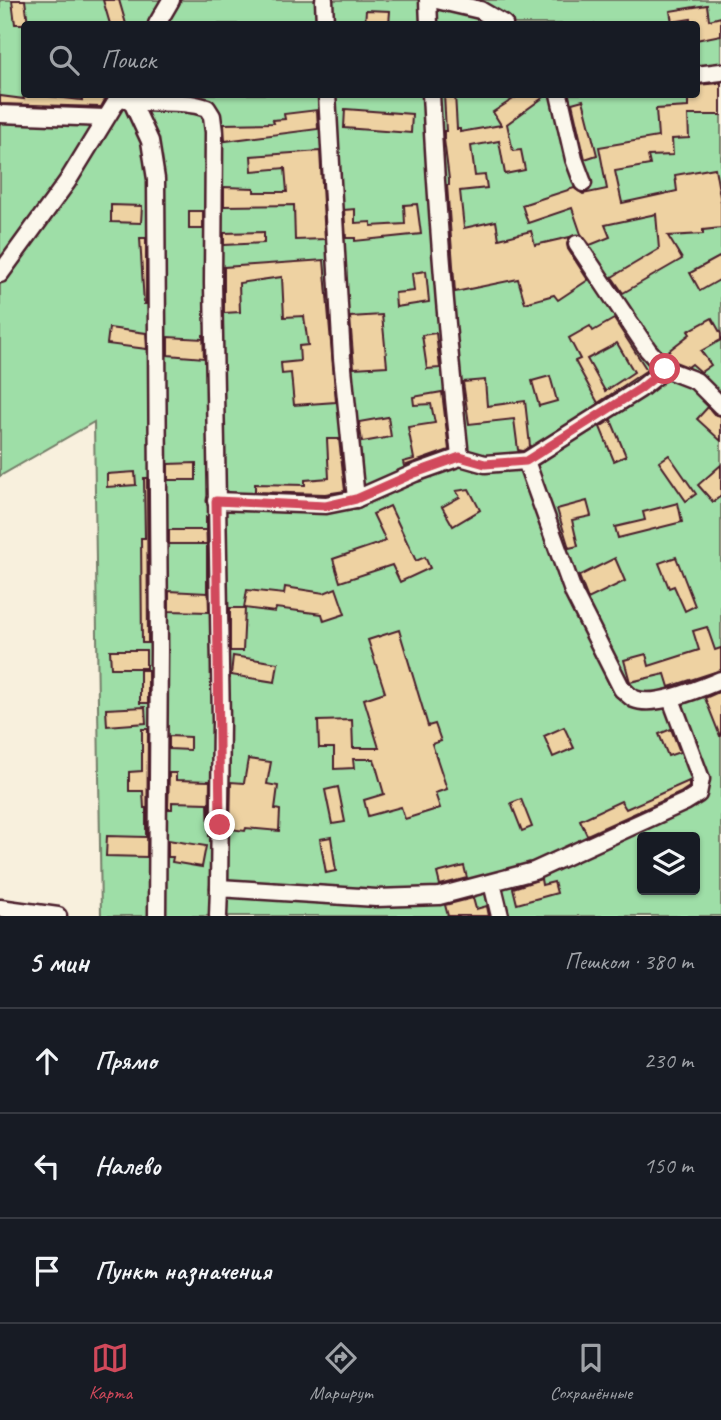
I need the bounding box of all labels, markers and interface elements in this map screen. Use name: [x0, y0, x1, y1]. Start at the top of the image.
search box: [21, 21, 700, 98]
icon: search: [45, 41, 83, 79]
text: Поиск: [101, 43, 156, 76]
route start: [649, 353, 680, 384]
route end: [204, 809, 235, 840]
map controls: [637, 832, 700, 895]
button: layers: [637, 832, 700, 895]
text: 5 мин: [28, 943, 89, 981]
text: Пешком · 380 m: [565, 947, 693, 976]
icon: ahead: [28, 1042, 66, 1080]
text: Прямо: [95, 1044, 157, 1077]
text: 230 m: [644, 1046, 693, 1075]
icon: left: [28, 1147, 66, 1185]
text: Налево: [95, 1149, 161, 1182]
text: 150 m: [644, 1151, 693, 1180]
icon: arrive: [28, 1252, 66, 1290]
text: Пункт назначения: [95, 1254, 271, 1287]
tab: Карта: [89, 1339, 132, 1405]
tab: Маршрут: [310, 1339, 372, 1405]
tab: Сохранённые: [550, 1339, 632, 1405]

